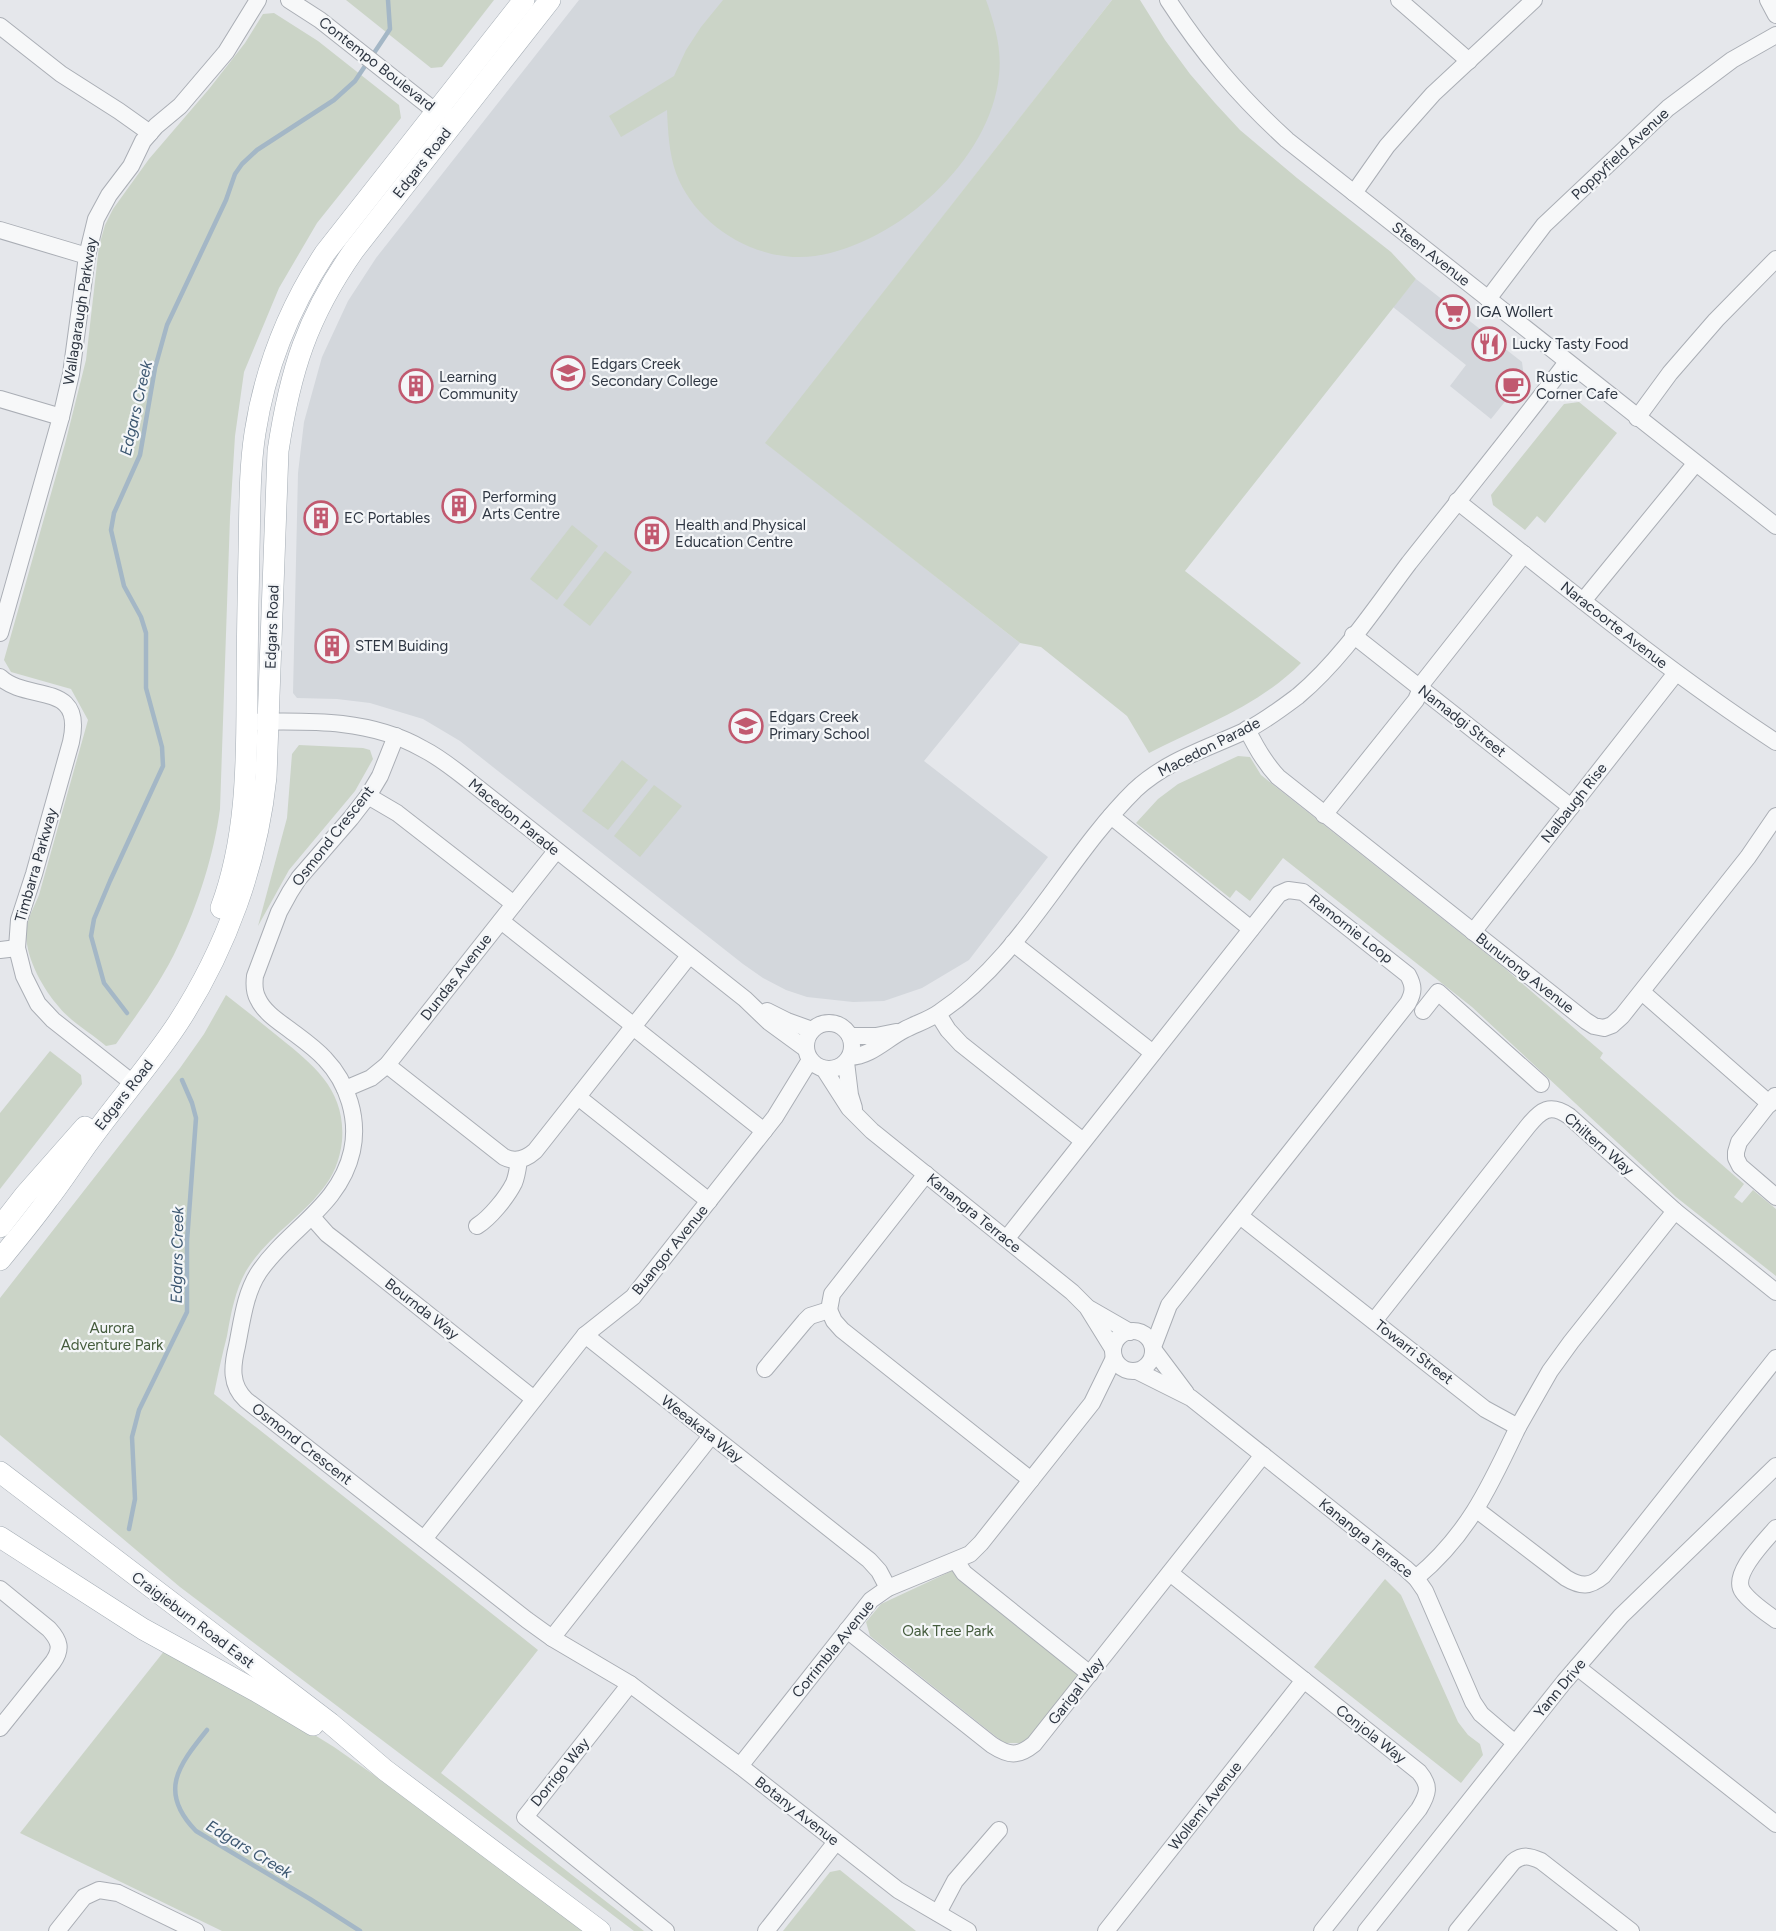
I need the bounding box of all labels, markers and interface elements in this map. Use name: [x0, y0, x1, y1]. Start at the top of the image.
street label: Contempo Boulevard: [315, 13, 439, 115]
street label: Poppyfield Avenue: [1568, 104, 1672, 204]
street label: Edgars Road: [389, 124, 455, 202]
street label: Steen Avenue: [1388, 218, 1474, 290]
street label: Wallagaraugh Parkway: [59, 236, 101, 386]
supermarket icon: IGA Wollert: [1435, 294, 1471, 330]
place label: IGA Wollert: [1476, 303, 1554, 321]
restaurant icon: Lucky Tasty Food: [1471, 326, 1507, 362]
place label: Lucky Tasty Food: [1512, 335, 1629, 353]
school or university icon: Edgars Creek Secondary College: [550, 355, 586, 391]
place label: Edgars Creek Secondary College: [591, 355, 718, 390]
water label: Edgars Creek: [116, 358, 156, 457]
building icon: Learning Community: [398, 368, 434, 404]
place label: Learning Community: [439, 368, 518, 403]
cafe icon: Rustic Corner Cafe: [1495, 368, 1531, 404]
place label: Rustic Corner Cafe: [1536, 368, 1618, 403]
building icon: Performing Arts Centre: [441, 488, 477, 524]
place label: Performing Arts Centre: [482, 488, 560, 523]
building icon: EC Portables: [303, 500, 339, 536]
place label: EC Portables: [344, 509, 430, 527]
building icon: Health and Physical Education Centre: [634, 516, 670, 552]
place label: Health and Physical Education Centre: [675, 516, 806, 551]
street label: Naracoorte Avenue: [1557, 578, 1671, 672]
street label: Edgars Road: [262, 585, 282, 669]
building icon: STEM Buiding: [314, 628, 350, 664]
place label: STEM Buiding: [355, 637, 448, 655]
street label: Namadgi Street: [1415, 681, 1510, 761]
school or university icon: Edgars Creek Primary School: [728, 708, 764, 744]
place label: Edgars Creek Primary School: [769, 708, 870, 743]
street label: Macedon Parade: [1155, 714, 1263, 780]
street label: Nalbaugh Rise: [1537, 760, 1611, 846]
street label: Macedon Parade: [465, 775, 563, 859]
street label: Osmond Crescent: [288, 782, 378, 890]
street label: Timbarra Parkway: [11, 806, 61, 924]
street label: Ramornie Loop: [1306, 891, 1397, 967]
street label: Bunurong Avenue: [1472, 929, 1578, 1017]
street label: Dundas Avenue: [417, 930, 495, 1024]
street label: Edgars Road: [91, 1056, 157, 1134]
street label: Chiltern Way: [1561, 1109, 1637, 1179]
street label: Kanangra Terrace: [923, 1170, 1025, 1256]
street label: Buangor Avenue: [628, 1201, 712, 1299]
water label: Edgars Creek: [167, 1205, 187, 1304]
street label: Bournda Way: [381, 1274, 463, 1344]
street label: Towarri Street: [1371, 1316, 1457, 1388]
park label: Aurora Adventure Park: [61, 1319, 164, 1354]
street label: Weeakata Way: [658, 1391, 747, 1467]
street label: Osmond Crescent: [248, 1399, 356, 1489]
street label: Kanangra Terrace: [1315, 1495, 1417, 1581]
street label: Craigieburn Road East: [128, 1568, 258, 1672]
street label: Corrimbla Avenue: [788, 1597, 878, 1701]
park label: Oak Tree Park: [902, 1622, 994, 1640]
street label: Garigal Way: [1044, 1654, 1108, 1728]
street label: Yann Drive: [1530, 1655, 1590, 1721]
street label: Conjola Way: [1332, 1701, 1410, 1767]
street label: Dorrigo Way: [527, 1734, 593, 1810]
street label: Wollemi Avenue: [1165, 1758, 1245, 1854]
street label: Botany Avenue: [751, 1773, 843, 1849]
water label: Edgars Creek: [203, 1816, 296, 1883]

